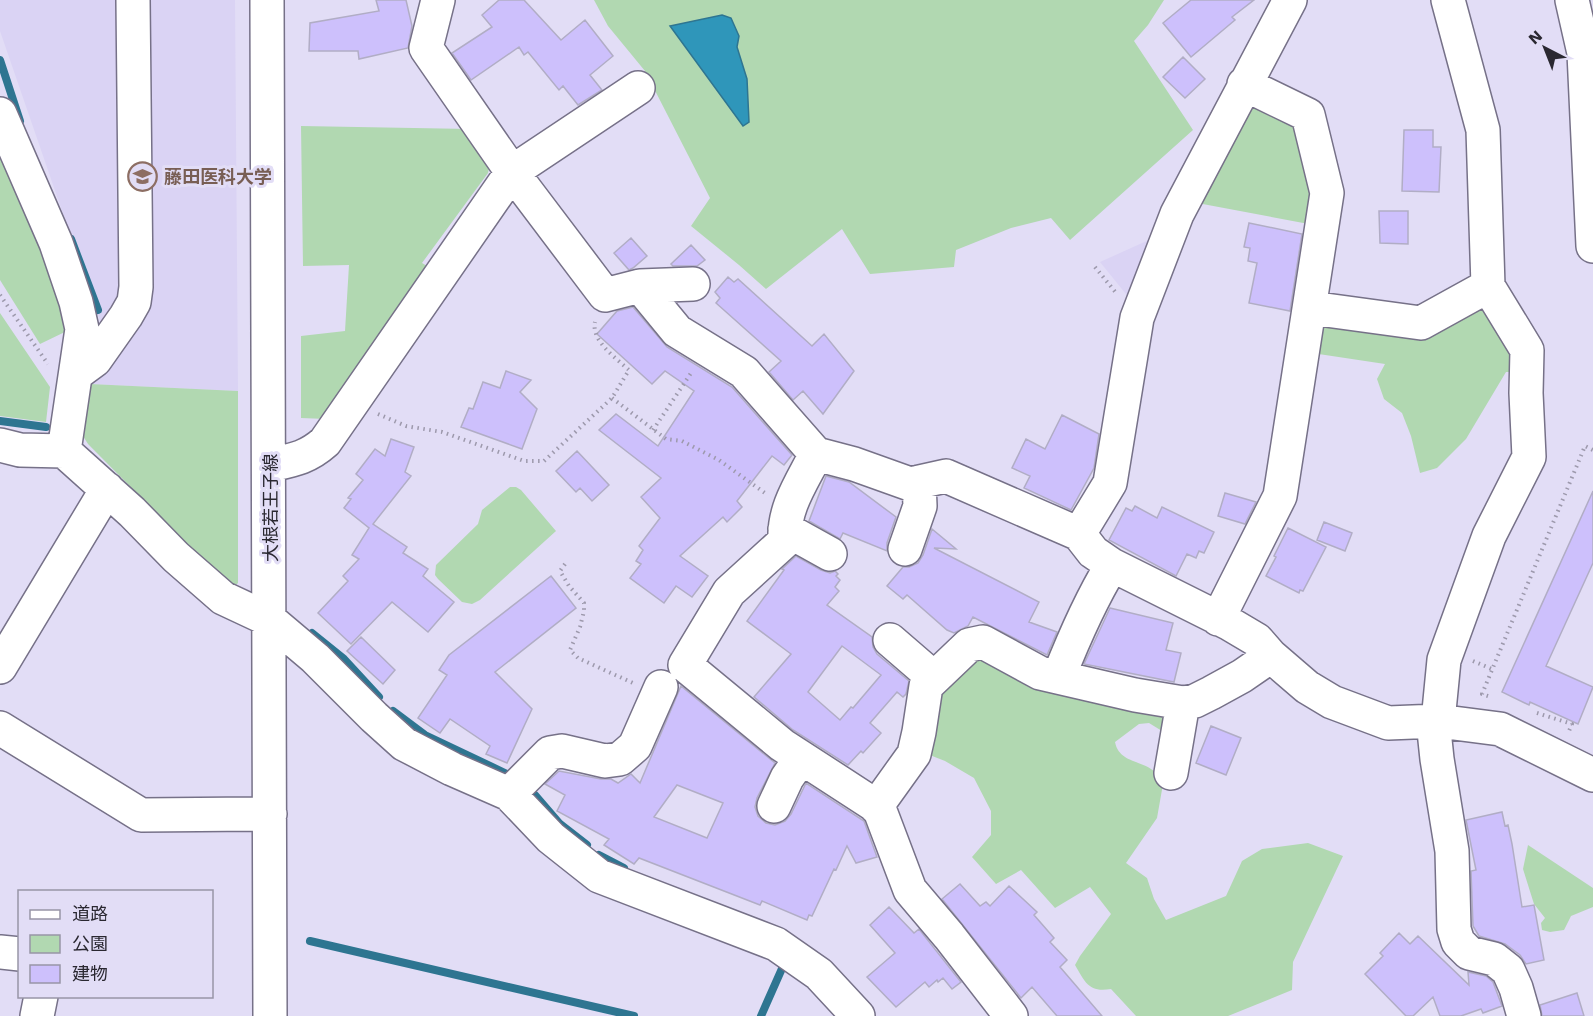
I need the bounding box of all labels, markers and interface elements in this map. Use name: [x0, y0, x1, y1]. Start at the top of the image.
north arrow: [1515, 18, 1575, 78]
text: N: [1525, 26, 1546, 48]
school or university icon: 藤田医科大学: [127, 160, 159, 192]
place label: 藤田医科大学: [164, 166, 272, 187]
street label: 大根若王子線: [260, 454, 281, 562]
legend: [18, 890, 213, 998]
text: 道路: [72, 903, 108, 924]
text: 公園: [72, 933, 108, 954]
text: 建物: [72, 963, 108, 984]

